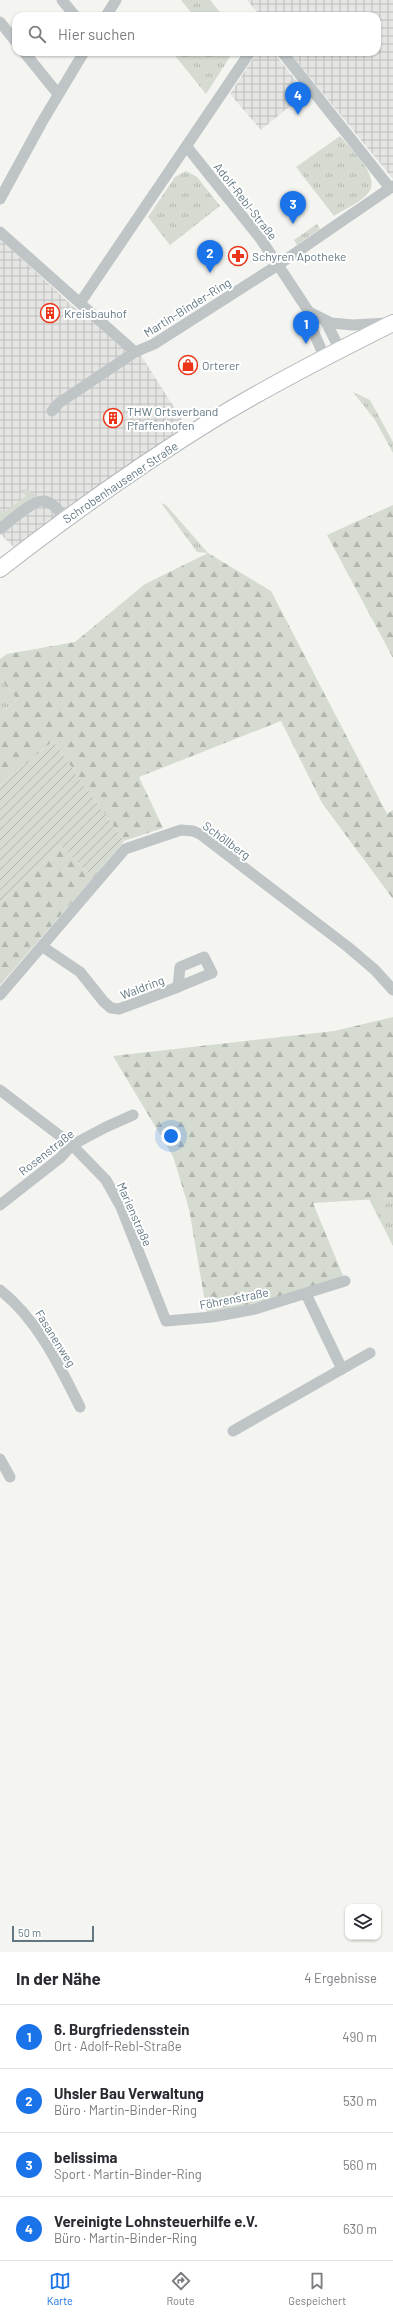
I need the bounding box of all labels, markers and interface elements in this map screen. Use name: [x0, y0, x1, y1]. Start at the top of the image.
search box: [12, 12, 381, 56]
icon: search: [26, 23, 48, 45]
text: Hier suchen: [58, 25, 135, 43]
pin: 4: [285, 82, 311, 115]
street label: Adolf-Rebl-Straße: [212, 160, 280, 242]
pin: 3: [280, 191, 306, 224]
pin: 2: [197, 240, 223, 273]
pharmacy icon: Schyren Apotheke: [227, 245, 249, 267]
place label: Schyren Apotheke: [252, 249, 346, 263]
street label: Martin-Binder-Ring: [141, 275, 233, 339]
building icon: Kreisbauhof: [39, 302, 61, 324]
place label: Kreisbauhof: [64, 306, 127, 320]
pin: 1: [293, 311, 319, 344]
shop icon: Orterer: [177, 354, 199, 376]
place label: Orterer: [202, 358, 240, 372]
place label: THW Ortsverband Pfaffenhofen: [127, 404, 218, 432]
building icon: THW Ortsverband Pfaffenhofen: [102, 407, 124, 429]
street label: Schrobenhausener Straße: [60, 438, 180, 526]
street label: Schöllberg: [201, 818, 253, 862]
street label: Waldring: [118, 972, 166, 1002]
street label: Rosenstraße: [16, 1126, 76, 1178]
your location: [161, 1126, 181, 1146]
street label: Marienstraße: [115, 1180, 155, 1248]
street label: Föhrenstraße: [198, 1284, 270, 1312]
street label: Fasanenweg: [33, 1307, 79, 1369]
map controls: [345, 1904, 381, 1940]
button: layers: [345, 1904, 381, 1940]
scale bar: [12, 1924, 94, 1943]
text: 50 m: [18, 1926, 41, 1939]
text: In der Nähe: [16, 1968, 101, 1988]
text: 4 Ergebnisse: [304, 1970, 377, 1986]
text: 6. Burgfriedensstein: [54, 2020, 189, 2038]
text: 1: [27, 2029, 31, 2045]
text: 490 m: [342, 2029, 377, 2045]
text: Ort · Adolf-Rebl-Straße: [54, 2038, 182, 2054]
text: Uhsler Bau Verwaltung: [54, 2084, 204, 2102]
text: 2: [25, 2093, 33, 2109]
text: 530 m: [343, 2093, 377, 2109]
text: Büro · Martin-Binder-Ring: [54, 2102, 197, 2118]
text: belissima: [54, 2148, 117, 2166]
text: 3: [25, 2157, 33, 2173]
text: 560 m: [343, 2157, 377, 2173]
text: Sport · Martin-Binder-Ring: [54, 2166, 202, 2182]
text: Vereinigte Lohnsteuerhilfe e.V.: [54, 2212, 258, 2230]
text: 4: [25, 2221, 33, 2237]
text: 630 m: [343, 2221, 377, 2237]
text: Büro · Martin-Binder-Ring: [54, 2230, 197, 2246]
tab: Karte: [47, 2270, 73, 2307]
tab: Route: [166, 2270, 195, 2307]
tab: Gespeichert: [288, 2270, 346, 2307]

